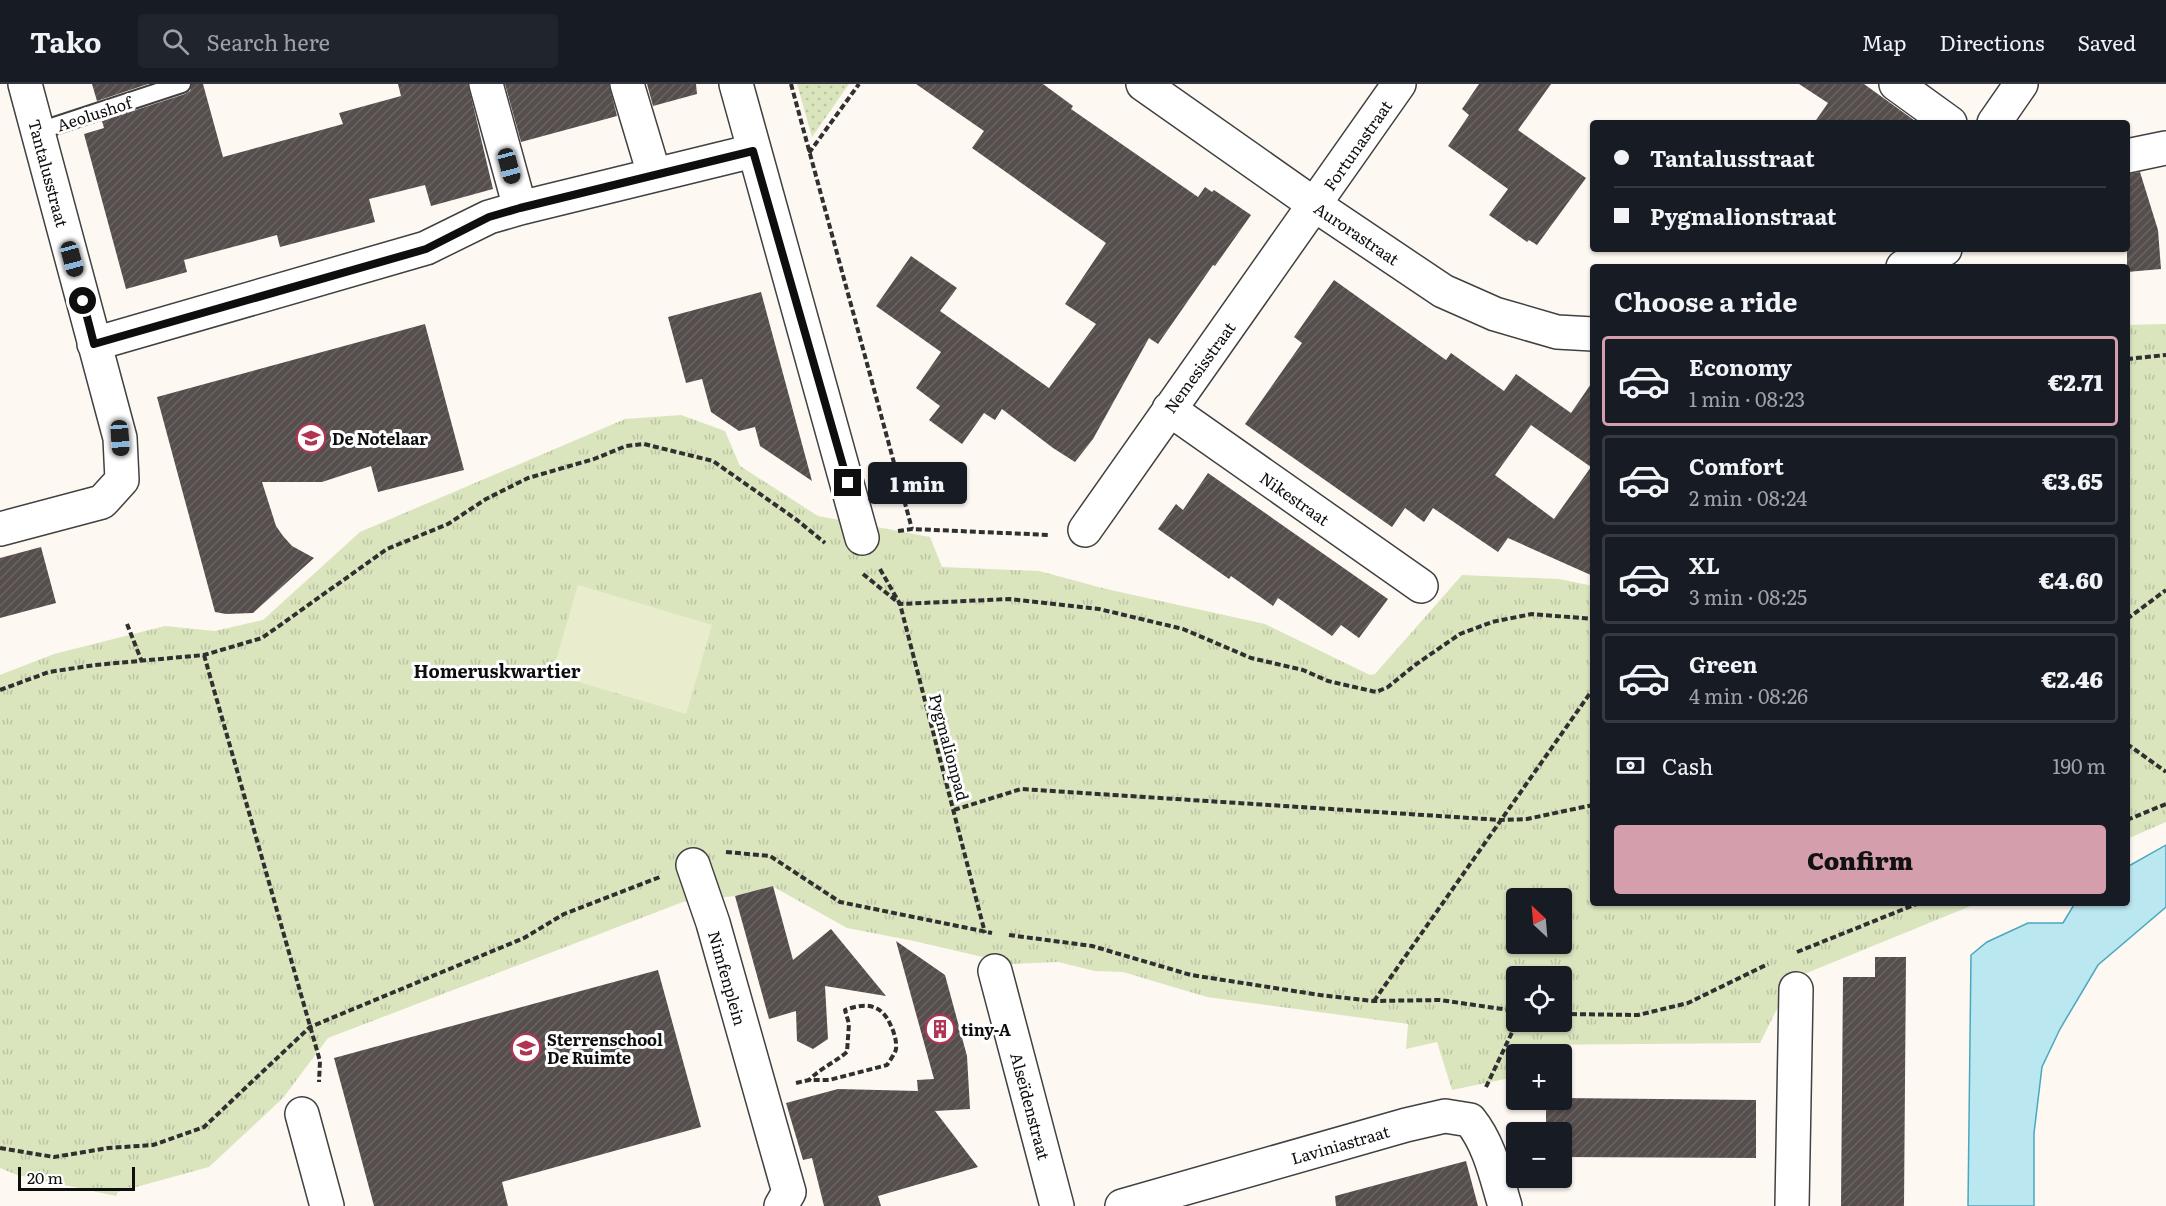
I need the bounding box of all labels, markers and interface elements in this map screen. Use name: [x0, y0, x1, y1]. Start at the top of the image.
search box: [138, 14, 558, 68]
text: Tako: [30, 20, 102, 62]
icon: search: [159, 25, 192, 58]
text: Search here: [207, 25, 330, 58]
text: Map: [1862, 26, 1907, 57]
text: Directions: [1940, 26, 2045, 57]
text: Saved: [2078, 26, 2136, 57]
street label: Aeolushof: [53, 89, 136, 136]
street label: Fortunastraat: [1317, 94, 1397, 195]
street label: Tantalusstraat: [23, 116, 75, 230]
text: Tantalusstraat: [1650, 141, 1815, 174]
car: [496, 146, 522, 186]
street label: Aurorastraat: [1310, 196, 1405, 271]
text: Pygmalionstraat: [1650, 199, 1836, 232]
car: [59, 239, 85, 279]
text: Choose a ride: [1614, 280, 1797, 320]
route start: [69, 287, 96, 314]
street label: Nemesisstraat: [1158, 316, 1241, 418]
text: Economy: [1689, 350, 1792, 383]
icon: car: [1617, 354, 1671, 408]
text: €2.71: [2048, 365, 2103, 398]
text: 1 min · 08:23: [1689, 383, 1805, 413]
car: [110, 419, 130, 457]
school or university icon: De Notelaar: [295, 422, 327, 454]
place label: De Notelaar: [332, 426, 428, 450]
text: Comfort: [1689, 449, 1784, 482]
icon: car: [1617, 453, 1671, 507]
callout: 1 min: [869, 462, 968, 504]
text: €3.65: [2042, 464, 2103, 497]
street label: Nikestraat: [1255, 465, 1335, 531]
text: 1 min: [890, 468, 945, 498]
route end: [834, 469, 861, 496]
text: 2 min · 08:24: [1689, 482, 1807, 512]
text: XL: [1689, 548, 1720, 581]
icon: car: [1617, 552, 1671, 606]
text: €4.60: [2039, 563, 2103, 596]
text: 3 min · 08:25: [1689, 581, 1807, 611]
text: Green: [1689, 647, 1758, 680]
icon: car: [1617, 651, 1671, 705]
district label: Homeruskwartier: [414, 657, 581, 684]
text: €2.46: [2041, 662, 2103, 695]
text: 4 min · 08:26: [1689, 680, 1808, 710]
street label: Pygmalionpad: [924, 691, 976, 803]
icon: cash: [1614, 749, 1647, 782]
text: Cash: [1662, 749, 1713, 782]
text: 190 m: [2052, 750, 2106, 780]
button: Confirm: [1614, 825, 2106, 894]
north arrow: [1506, 888, 1572, 954]
map controls: [1506, 888, 1572, 1188]
street label: Nimfenplein: [703, 928, 753, 1029]
button: locate: [1506, 966, 1572, 1032]
building icon: tiny-A: [924, 1013, 956, 1045]
place label: tiny-A: [961, 1017, 1011, 1041]
place label: Sterrenschool De Ruimte: [547, 1027, 663, 1069]
school or university icon: Sterrenschool De Ruimte: [510, 1032, 542, 1064]
button: +: [1506, 1044, 1572, 1110]
street label: Alseïdenstraat: [1005, 1050, 1057, 1163]
street label: Laviniastraat: [1288, 1118, 1393, 1170]
button: −: [1506, 1122, 1572, 1188]
scale bar: [18, 1164, 135, 1192]
text: 20 m: [27, 1165, 63, 1189]

